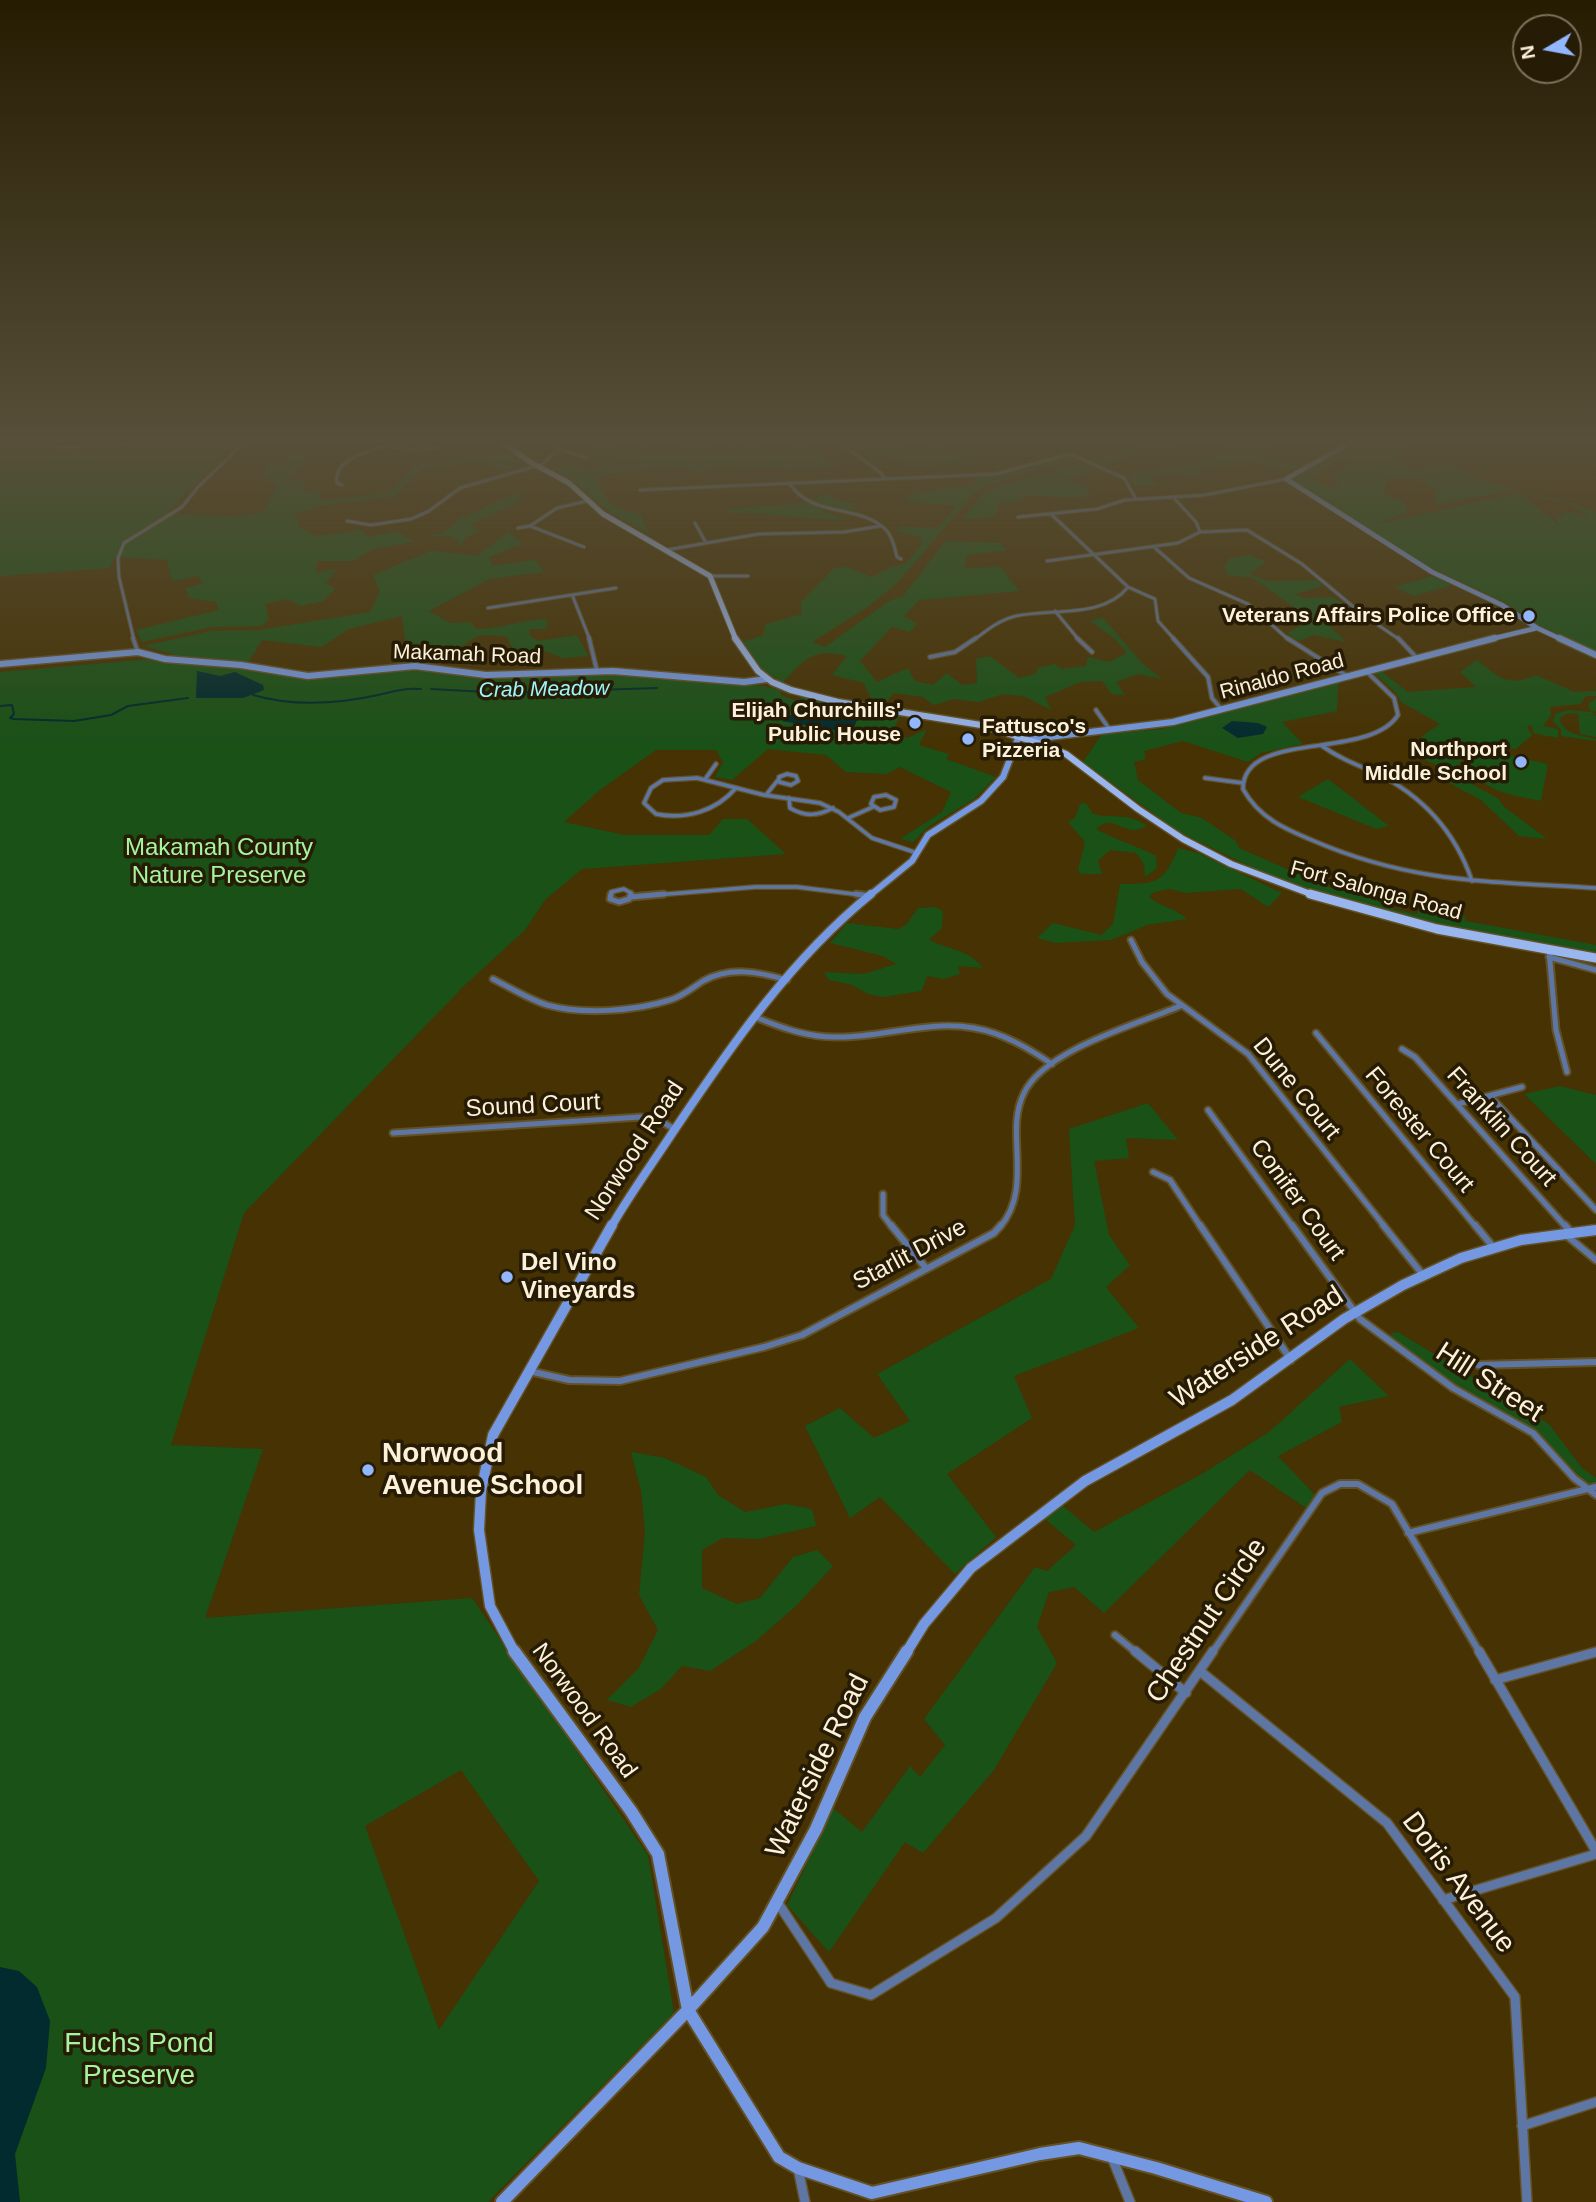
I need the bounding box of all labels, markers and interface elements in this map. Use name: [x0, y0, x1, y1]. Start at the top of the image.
north arrow: [1512, 14, 1582, 84]
text: N: [1516, 44, 1539, 61]
place label: Veterans Affairs Police Office: [1222, 603, 1515, 629]
marker: Veterans Affairs Police Office: [1521, 608, 1537, 624]
street label: Makamah Road: [392, 640, 542, 670]
street label: Rinaldo Road: [1217, 648, 1347, 706]
water label: Crab Meadow: [478, 676, 610, 704]
place label: Elijah Churchills' Public House: [731, 698, 901, 748]
place label: Fattusco's Pizzeria: [982, 714, 1086, 764]
marker: Elijah Churchills' Public House: [907, 715, 923, 731]
marker: Fattusco's Pizzeria: [960, 731, 976, 747]
place label: Northport Middle School: [1365, 737, 1507, 787]
marker: Northport Middle School: [1513, 754, 1529, 770]
park label: Makamah County Nature Preserve: [125, 834, 313, 890]
street label: Fort Salonga Road: [1288, 856, 1464, 926]
street label: Dune Court: [1246, 1032, 1346, 1146]
street label: Forester Court: [1358, 1061, 1480, 1199]
street label: Franklin Court: [1440, 1061, 1562, 1193]
street label: Norwood Road: [579, 1076, 691, 1226]
street label: Sound Court: [465, 1088, 601, 1124]
street label: Conifer Court: [1243, 1134, 1351, 1266]
street label: Starlit Drive: [848, 1213, 972, 1297]
place label: Del Vino Vineyards: [521, 1249, 635, 1305]
marker: Del Vino Vineyards: [499, 1269, 515, 1285]
street label: Waterside Road: [1164, 1280, 1350, 1416]
street label: Hill Street: [1429, 1336, 1549, 1430]
place label: Norwood Avenue School: [382, 1437, 583, 1503]
marker: Norwood Avenue School: [360, 1462, 376, 1478]
street label: Chestnut Circle: [1140, 1532, 1274, 1710]
street label: Norwood Road: [525, 1638, 643, 1784]
street label: Waterside Road: [759, 1669, 877, 1863]
street label: Doris Avenue: [1394, 1806, 1522, 1960]
park label: Fuchs Pond Preserve: [64, 2027, 214, 2093]

